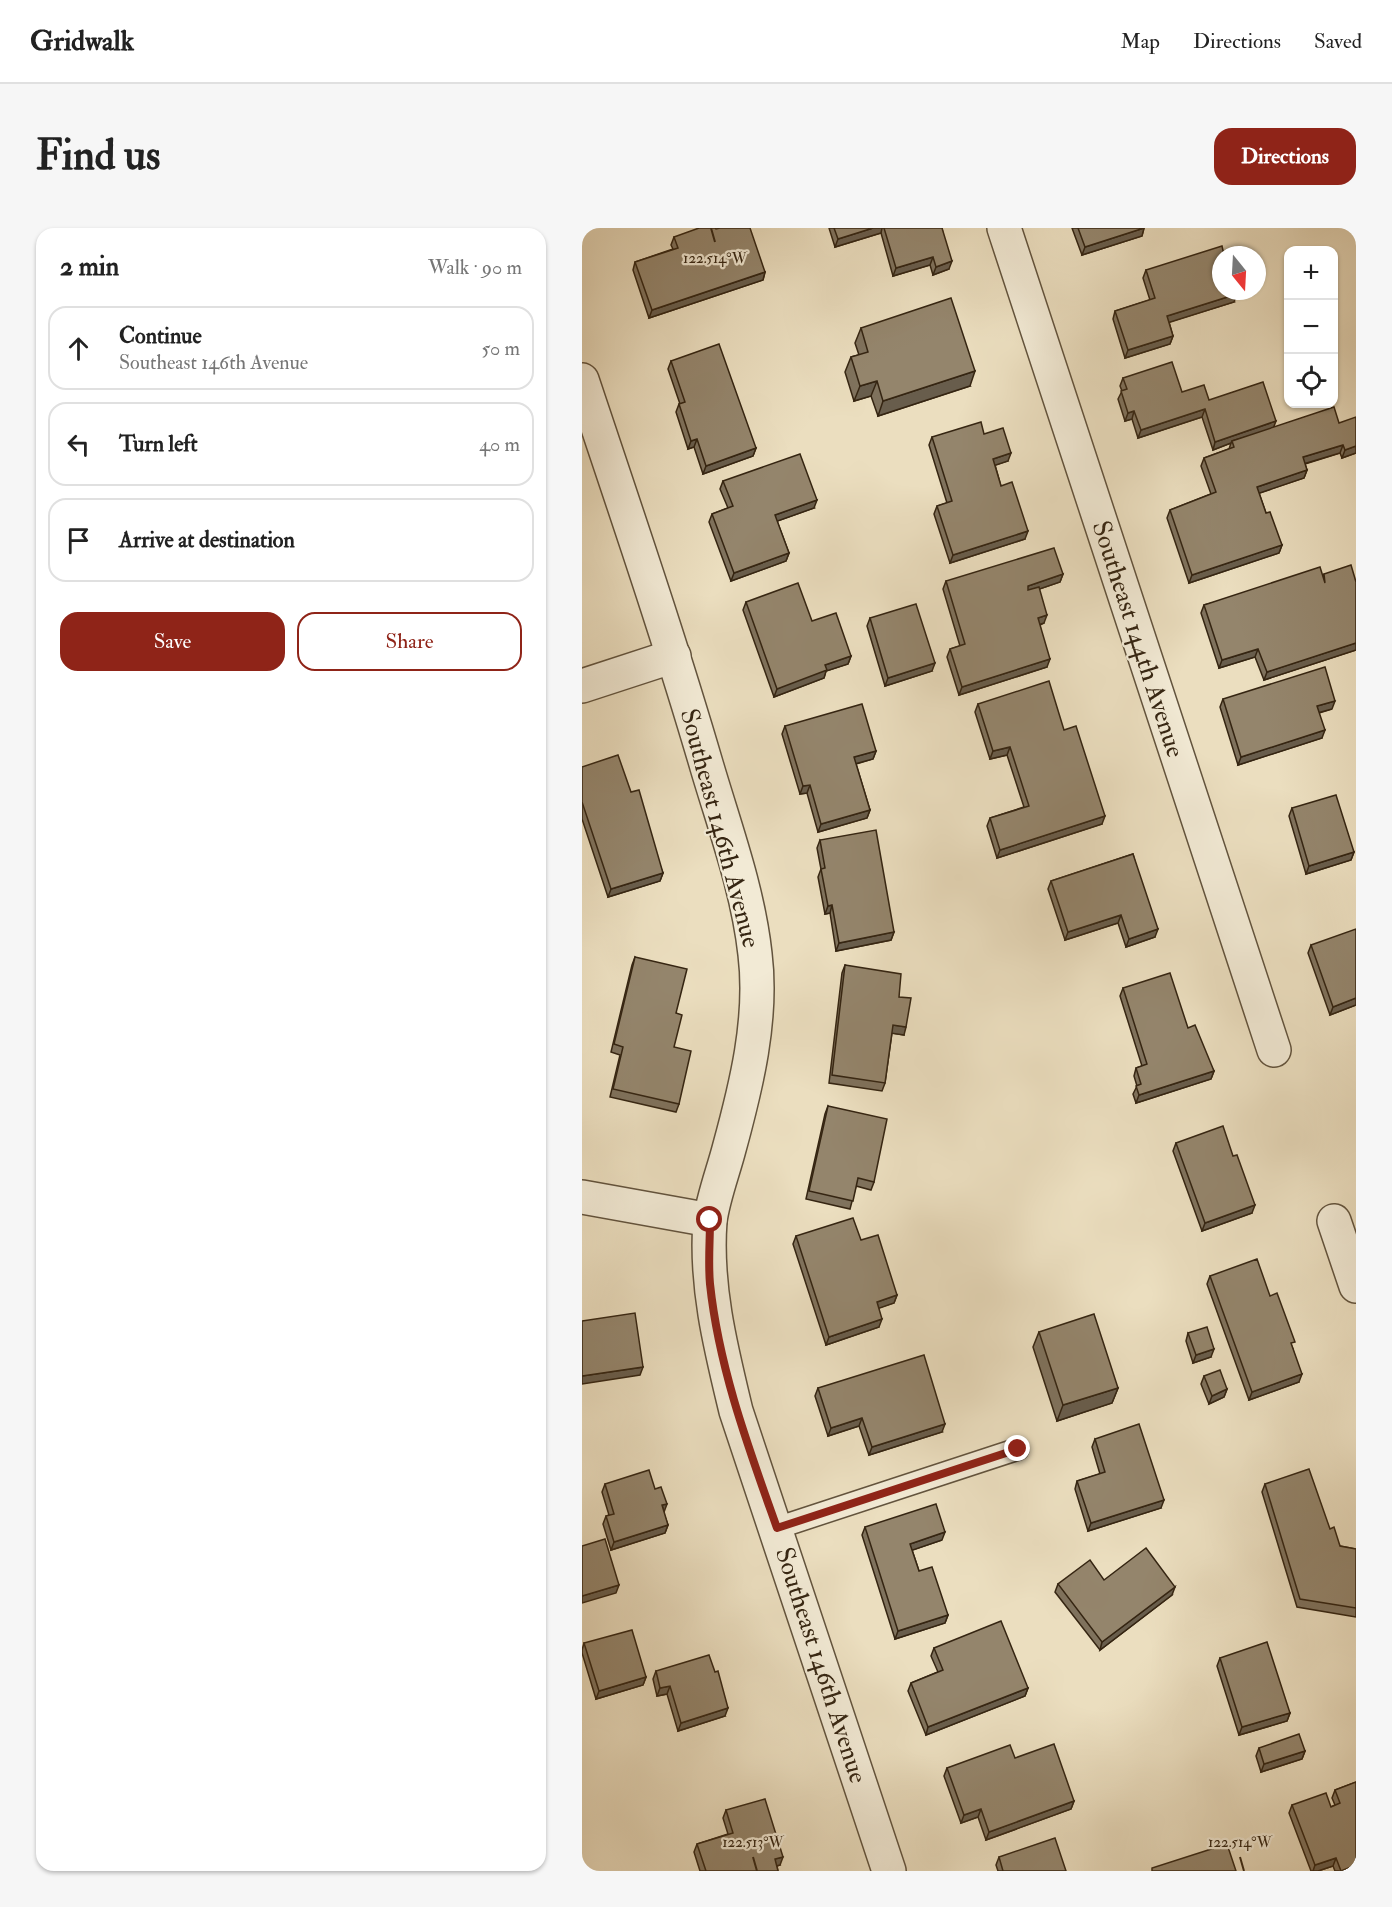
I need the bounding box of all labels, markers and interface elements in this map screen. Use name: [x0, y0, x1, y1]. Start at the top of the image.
text: Gridwalk: [30, 24, 134, 59]
text: Map: [1120, 28, 1160, 55]
text: Directions: [1193, 28, 1281, 55]
text: Saved: [1314, 28, 1362, 55]
button: Directions: [1214, 128, 1356, 185]
text: Find us: [36, 130, 160, 182]
north arrow: [1212, 246, 1266, 300]
map controls: [1284, 246, 1338, 408]
button: +: [1284, 246, 1338, 300]
text: 122.514°W: [683, 249, 748, 268]
text: 2 min: [60, 251, 119, 283]
text: Walk · 90 m: [428, 255, 522, 280]
button: −: [1284, 300, 1338, 354]
text: Continue: [119, 322, 202, 350]
icon: ahead: [62, 332, 95, 365]
text: 50 m: [481, 336, 520, 361]
text: Southeast 146th Avenue: [119, 350, 308, 375]
button: locate: [1284, 354, 1338, 408]
icon: left: [62, 428, 95, 461]
text: Turn left: [119, 430, 198, 458]
text: 40 m: [479, 432, 520, 457]
street label: Southeast 144th Avenue: [1085, 517, 1191, 762]
icon: arrive: [62, 524, 95, 557]
text: Arrive at destination: [119, 526, 295, 554]
button: Save: [60, 612, 285, 671]
button: Share: [297, 612, 522, 671]
street label: Southeast 146th Avenue: [673, 705, 767, 951]
route start: [696, 1206, 722, 1232]
route end: [1004, 1435, 1030, 1461]
street label: Southeast 146th Avenue: [768, 1543, 874, 1787]
text: 122.513°W: [722, 1833, 784, 1852]
text: 122.514°W: [1208, 1833, 1273, 1852]

